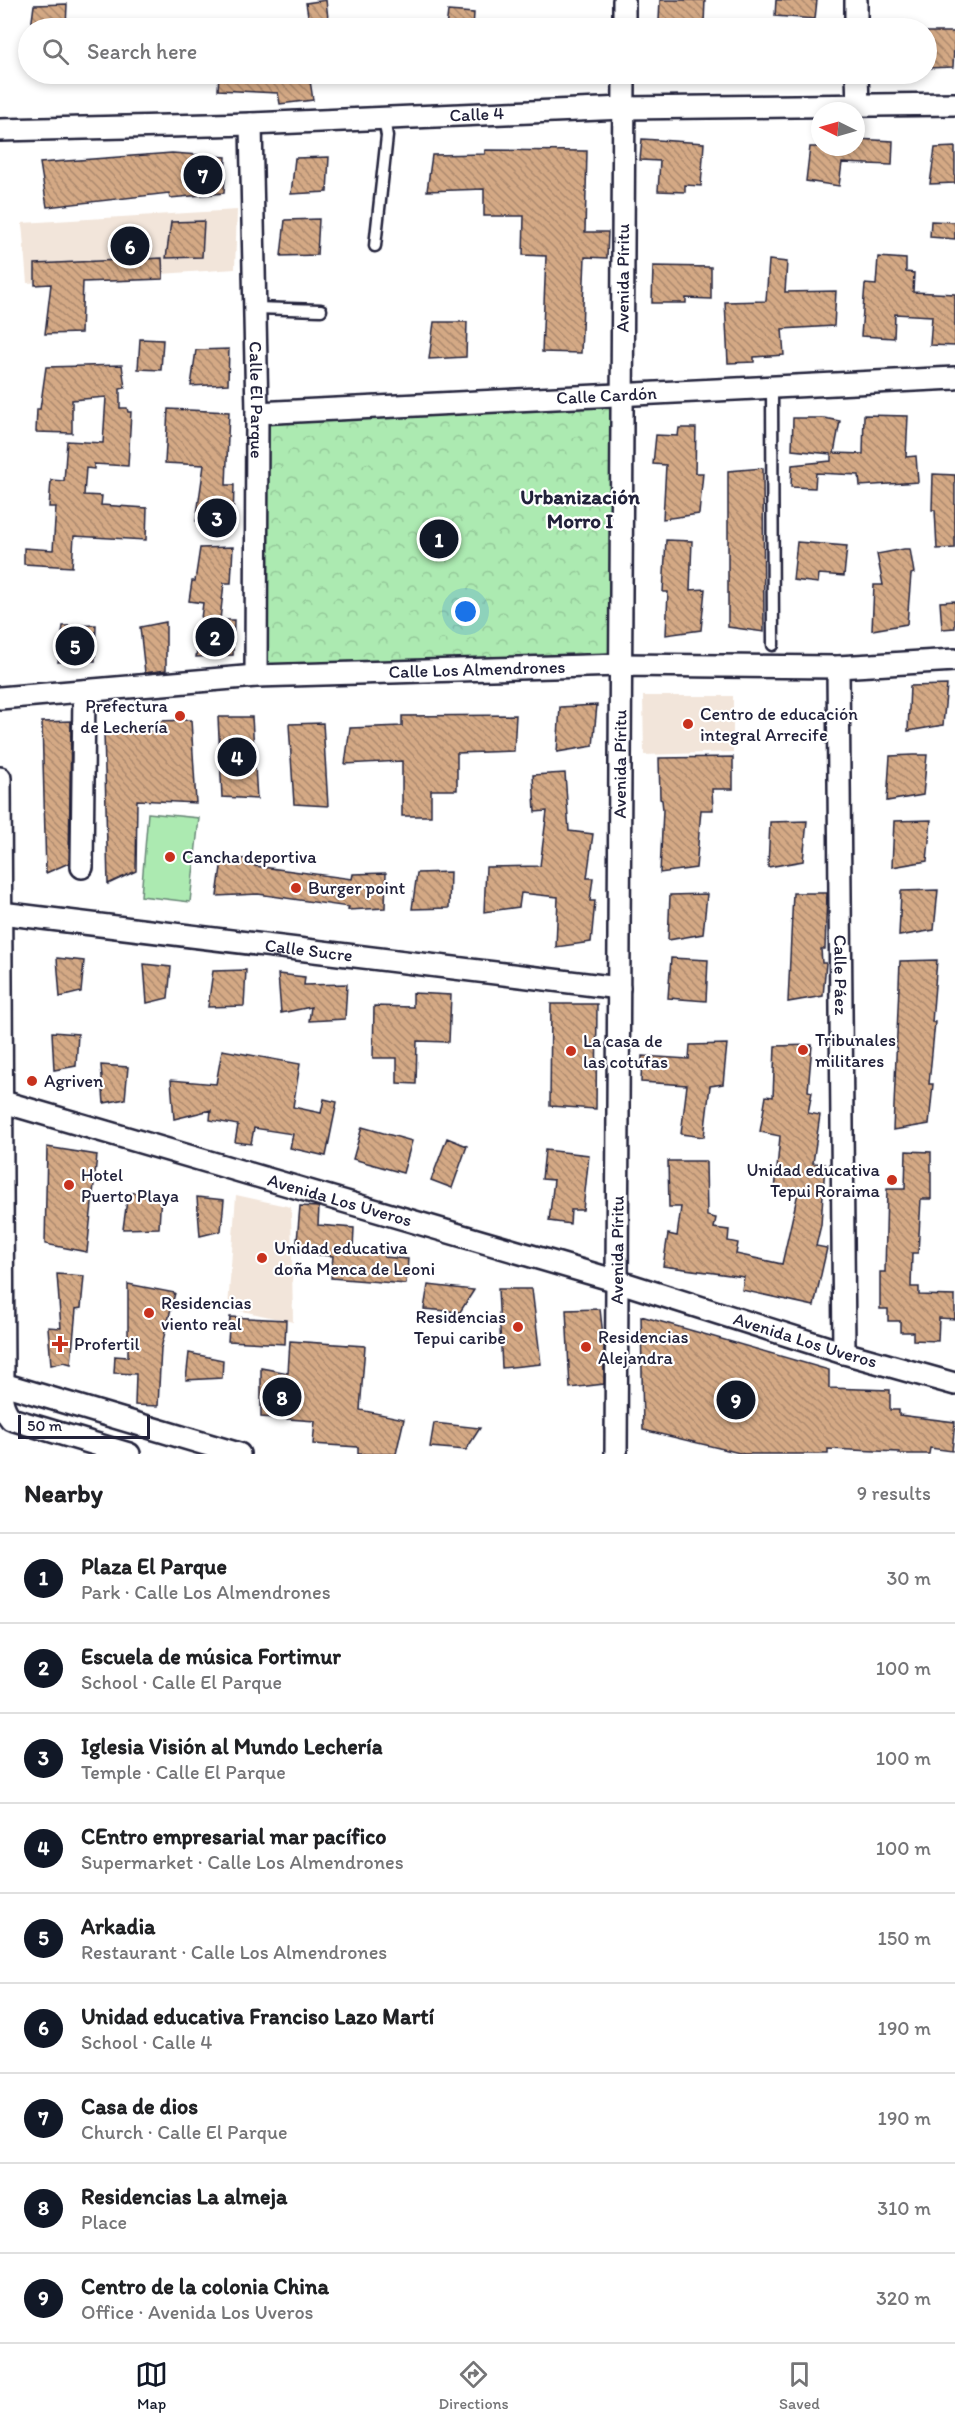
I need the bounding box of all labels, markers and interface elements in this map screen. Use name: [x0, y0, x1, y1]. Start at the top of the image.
search box: [18, 18, 937, 84]
icon: search: [39, 35, 72, 68]
text: Search here: [87, 38, 197, 65]
street label: Calle 4: [449, 102, 505, 126]
north arrow: [811, 102, 865, 156]
pin: 7: [184, 152, 222, 198]
street label: Avenida Píritu: [612, 223, 634, 333]
pin: 6: [110, 224, 150, 268]
street label: Calle El Parque: [245, 341, 268, 459]
street label: Calle Cardón: [556, 382, 658, 409]
district label: Urbanización Morro I: [520, 484, 640, 533]
pin: 3: [198, 496, 236, 540]
pin: 1: [420, 516, 458, 562]
your location: [451, 597, 480, 626]
pin: 2: [196, 614, 234, 660]
pin: 5: [56, 624, 94, 668]
street label: Calle Los Almendrones: [388, 656, 566, 683]
place label: Prefectura de Lechería: [80, 695, 169, 738]
place label: Centro de educación integral Arrecife: [700, 703, 858, 746]
marker: Prefectura de Lechería: [173, 709, 187, 723]
street label: Avenida Píritu: [609, 709, 631, 819]
marker: Centro de educación integral Arrecife: [681, 717, 695, 731]
pin: 4: [218, 734, 256, 780]
place label: Cancha deportiva: [182, 846, 317, 868]
marker: Cancha deportiva: [163, 850, 177, 864]
place label: Burger point: [308, 877, 405, 899]
marker: Burger point: [289, 881, 303, 895]
street label: Calle Sucre: [264, 934, 354, 967]
street label: Calle Páez: [829, 935, 852, 1016]
place label: Tribunales militares: [815, 1029, 896, 1072]
place label: La casa de las cotufas: [583, 1030, 668, 1073]
marker: Tribunales militares: [796, 1043, 810, 1057]
marker: La casa de las cotufas: [564, 1044, 578, 1058]
place label: Agriven: [44, 1070, 103, 1092]
marker: Agriven: [25, 1074, 39, 1088]
place label: Unidad educativa Tepui Roraima: [746, 1159, 881, 1202]
place label: Hotel Puerto Playa: [81, 1164, 179, 1207]
street label: Avenida Los Uveros: [265, 1169, 415, 1232]
marker: Unidad educativa Tepui Roraima: [885, 1173, 899, 1187]
marker: Hotel Puerto Playa: [62, 1178, 76, 1192]
street label: Avenida Píritu: [606, 1195, 628, 1304]
place label: Unidad educativa doña Menca de Leoni: [274, 1237, 435, 1280]
marker: Unidad educativa doña Menca de Leoni: [255, 1251, 269, 1265]
place label: Residencias viento real: [161, 1292, 251, 1335]
marker: Residencias viento real: [142, 1306, 156, 1320]
place label: Residencias Tepui caribe: [414, 1306, 506, 1349]
street label: Avenida Los Uveros: [731, 1308, 879, 1373]
marker: Residencias Tepui caribe: [511, 1320, 525, 1334]
place label: Residencias Alejandra: [598, 1326, 688, 1369]
place label: Profertil: [74, 1333, 140, 1355]
marker: Profertil: [51, 1335, 69, 1353]
marker: Residencias Alejandra: [579, 1340, 593, 1354]
pin: 8: [262, 1374, 302, 1420]
pin: 9: [716, 1378, 756, 1422]
scale bar: [18, 1412, 150, 1440]
text: 50 m: [27, 1416, 62, 1435]
text: Nearby: [24, 1477, 103, 1509]
text: 9 results: [857, 1481, 931, 1505]
text: Plaza El Parque: [81, 1553, 227, 1580]
text: 1: [39, 1566, 48, 1590]
text: 30 m: [886, 1566, 931, 1590]
text: Park · Calle Los Almendrones: [81, 1580, 331, 1604]
text: Escuela de música Fortimur: [81, 1643, 341, 1670]
text: 2: [38, 1656, 49, 1680]
text: 100 m: [876, 1656, 931, 1680]
text: School · Calle El Parque: [81, 1670, 282, 1694]
text: Iglesia Visión al Mundo Lechería: [81, 1733, 383, 1760]
text: 3: [38, 1746, 49, 1770]
text: 100 m: [876, 1746, 931, 1770]
text: Temple · Calle El Parque: [81, 1760, 286, 1784]
text: CEntro empresarial mar pacífico: [81, 1823, 386, 1850]
text: 4: [37, 1836, 50, 1860]
text: 100 m: [876, 1836, 931, 1860]
text: Supermarket · Calle Los Almendrones: [81, 1850, 404, 1874]
text: Arkadia: [81, 1913, 156, 1940]
text: 5: [38, 1926, 49, 1950]
text: 150 m: [878, 1926, 931, 1950]
text: Restaurant · Calle Los Almendrones: [81, 1940, 387, 1964]
text: Unidad educativa Franciso Lazo Martí: [81, 2003, 434, 2030]
text: 6: [38, 2016, 49, 2040]
text: 190 m: [878, 2016, 931, 2040]
text: School · Calle 4: [81, 2030, 212, 2054]
text: Casa de dios: [81, 2093, 198, 2120]
text: 7: [39, 2106, 48, 2130]
text: 190 m: [878, 2106, 931, 2130]
text: Church · Calle El Parque: [81, 2120, 287, 2144]
text: Residencias La almeja: [81, 2183, 287, 2210]
text: 8: [38, 2196, 49, 2220]
text: 310 m: [877, 2196, 931, 2220]
text: Place: [81, 2210, 127, 2234]
text: Centro de la colonia China: [81, 2273, 329, 2300]
text: 9: [38, 2286, 49, 2310]
text: 320 m: [876, 2286, 931, 2310]
text: Office · Avenida Los Uveros: [81, 2300, 314, 2324]
tab: Map: [135, 2358, 168, 2413]
tab: Directions: [438, 2358, 509, 2413]
tab: Saved: [779, 2358, 820, 2413]

